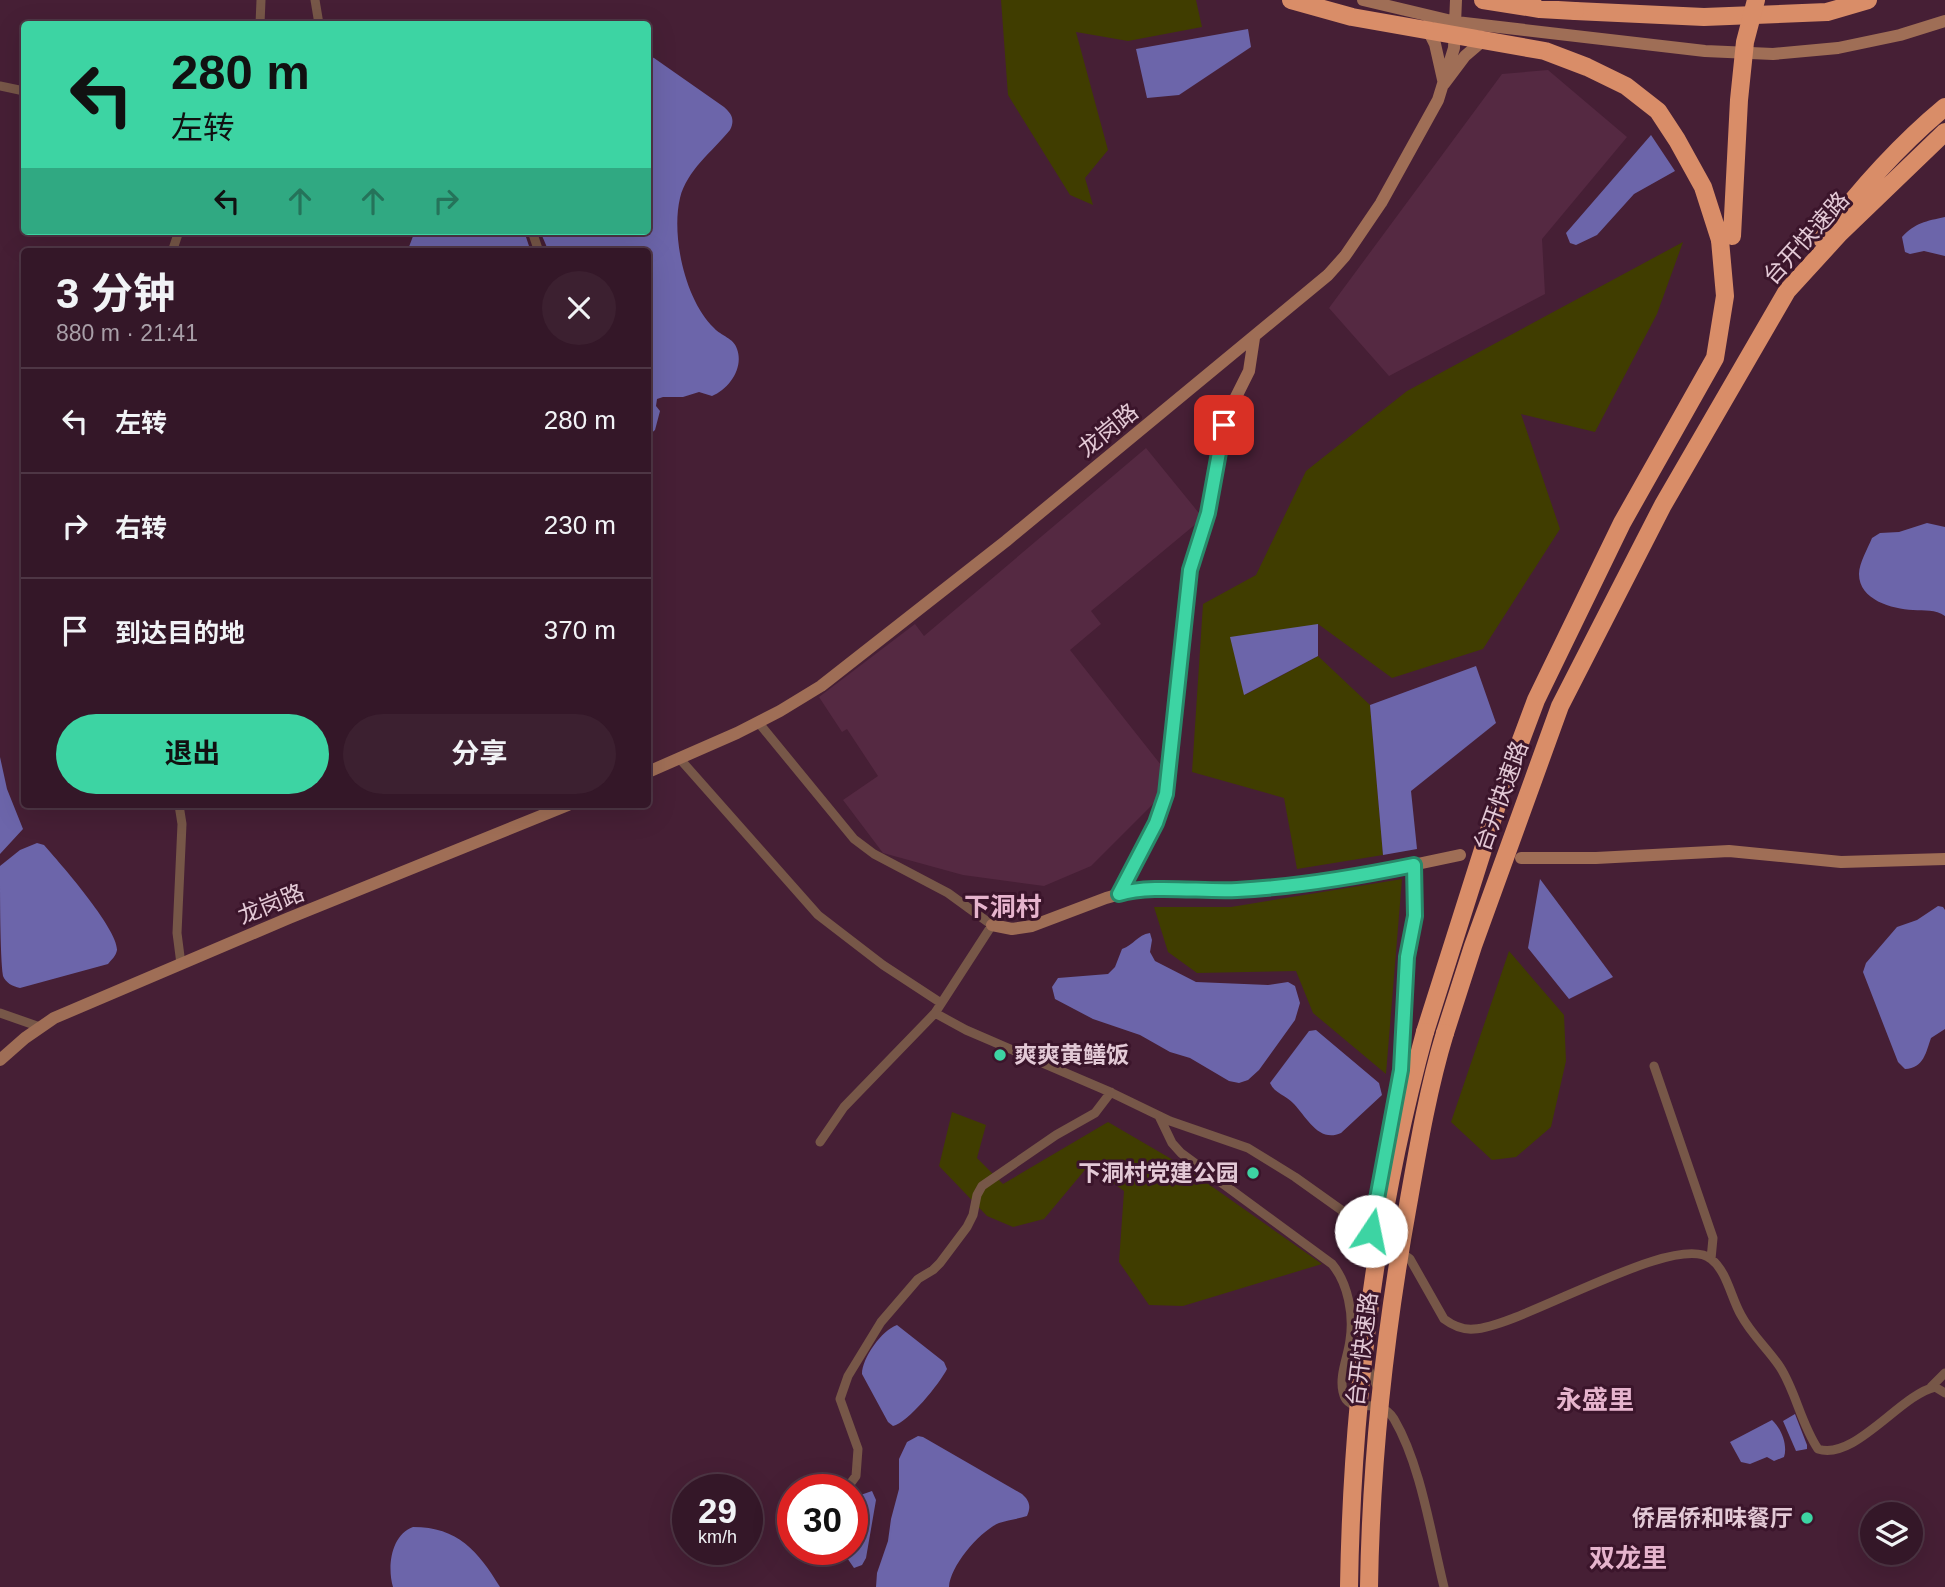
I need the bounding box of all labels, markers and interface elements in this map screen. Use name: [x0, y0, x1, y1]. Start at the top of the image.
text: 280 m: [171, 45, 310, 99]
icon: left: [56, 49, 147, 140]
text: 左转: [171, 110, 235, 146]
icon: left: [208, 182, 246, 220]
icon: ahead: [281, 182, 319, 220]
icon: ahead: [354, 182, 392, 220]
icon: right: [427, 182, 465, 220]
street label: 台开快速路: [1758, 187, 1854, 289]
text: 3 分钟: [56, 270, 175, 317]
button: close: [542, 271, 616, 345]
text: 880 m · 21:41: [56, 320, 198, 346]
pin: [1194, 395, 1254, 455]
street label: 龙岗路: [1073, 398, 1143, 462]
icon: left: [56, 402, 94, 440]
text: 280 m: [544, 405, 616, 435]
icon: arrive: [1205, 406, 1243, 444]
text: 左转: [115, 408, 167, 438]
icon: right: [56, 507, 94, 545]
text: 230 m: [544, 510, 616, 540]
text: 右转: [115, 513, 167, 543]
icon: arrive: [56, 612, 94, 650]
text: 370 m: [544, 615, 616, 645]
text: 到达目的地: [115, 618, 245, 648]
button: 退出: [56, 714, 329, 794]
button: 分享: [343, 714, 616, 794]
street label: 台开快速路: [1469, 738, 1533, 854]
street label: 龙岗路: [234, 879, 308, 929]
district label: 下洞村: [964, 892, 1042, 922]
place label: 爽爽黄鳝饭: [1014, 1042, 1129, 1068]
marker: 爽爽黄鳝饭: [992, 1047, 1008, 1063]
place label: 下洞村党建公园: [1078, 1160, 1239, 1186]
marker: 下洞村党建公园: [1245, 1165, 1261, 1181]
position arrow: [1334, 1194, 1408, 1268]
street label: 台开快速路: [1342, 1290, 1382, 1408]
district label: 永盛里: [1556, 1385, 1634, 1415]
speed limit sign: 30: [777, 1474, 868, 1565]
text: 29: [698, 1491, 737, 1530]
map controls: [1860, 1502, 1923, 1565]
button: layers: [1860, 1502, 1923, 1565]
place label: 侨居侨和味餐厅: [1632, 1505, 1793, 1531]
marker: 侨居侨和味餐厅: [1799, 1510, 1815, 1526]
text: km/h: [698, 1527, 737, 1547]
district label: 双龙里: [1589, 1543, 1667, 1573]

